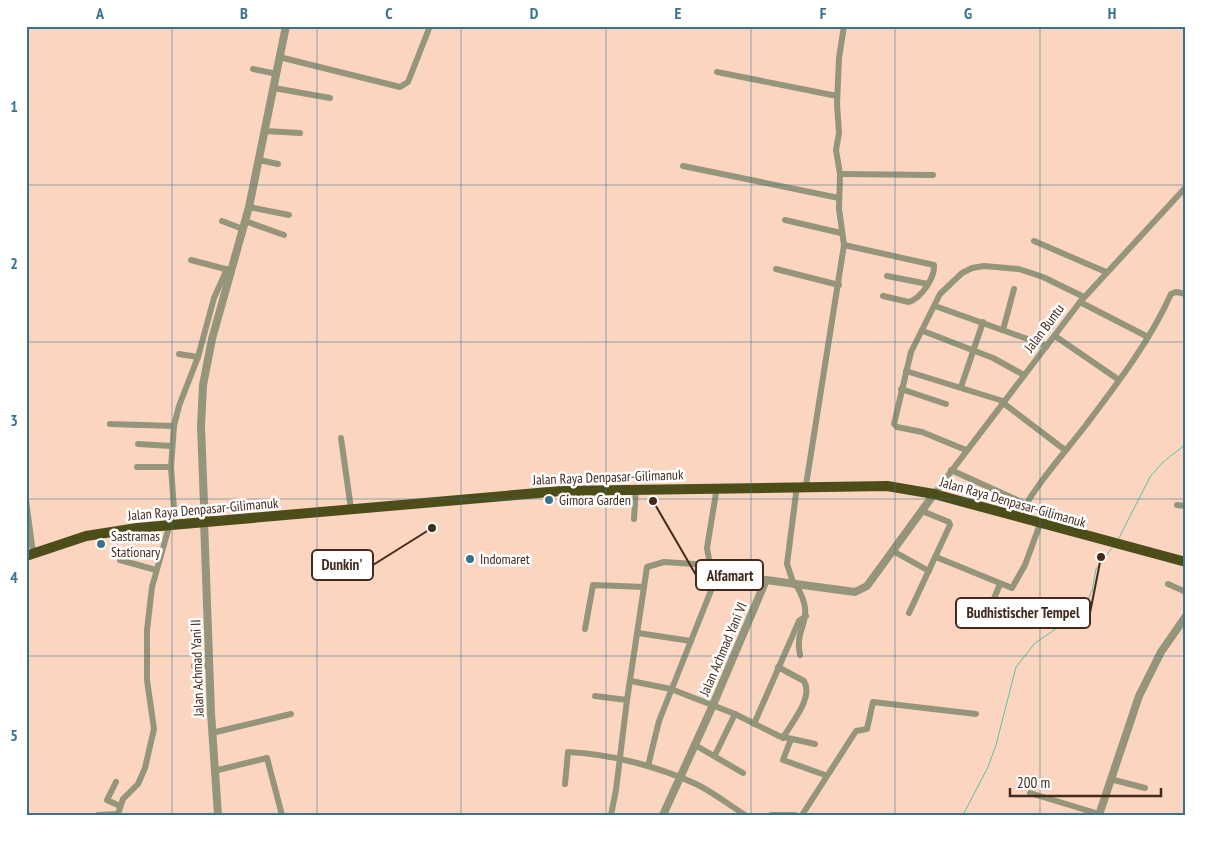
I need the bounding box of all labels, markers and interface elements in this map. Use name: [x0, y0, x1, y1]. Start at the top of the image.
text: A: [95, 3, 105, 23]
text: B: [240, 3, 248, 23]
text: C: [385, 3, 393, 23]
text: D: [530, 3, 539, 23]
text: E: [675, 3, 682, 23]
text: F: [820, 3, 827, 23]
text: G: [964, 3, 972, 23]
text: H: [1108, 3, 1116, 23]
text: 1: [10, 96, 18, 116]
text: 2: [10, 253, 18, 273]
street label: Jalan Buntu: [1019, 300, 1068, 356]
text: 3: [10, 410, 18, 430]
street label: Jalan Raya Denpasar-Gilimanuk: [531, 465, 684, 489]
street label: Jalan Raya Denpasar-Gilimanuk: [937, 472, 1089, 532]
place label: Gimora Garden: [559, 491, 631, 509]
street label: Jalan Raya Denpasar-Gilimanuk: [126, 493, 280, 525]
marker: Gimora Garden: [543, 494, 555, 506]
place label: Sastramas Stationary: [111, 527, 161, 561]
marker: Sastramas Stationary: [95, 538, 107, 550]
callout: Dunkin': [312, 550, 373, 580]
place label: Indomaret: [480, 550, 530, 568]
marker: Indomaret: [464, 553, 476, 565]
text: Dunkin': [322, 555, 363, 574]
callout: Alfamart: [696, 560, 763, 590]
text: Alfamart: [706, 566, 754, 585]
text: 4: [10, 567, 18, 587]
callout: Budhistischer Tempel: [956, 598, 1090, 628]
street label: Jalan Achmad Yani VI: [695, 599, 751, 700]
text: Budhistischer Tempel: [966, 603, 1080, 622]
street label: Jalan Achmad Yani II: [186, 619, 208, 718]
text: 5: [10, 725, 18, 745]
scale bar: [1010, 766, 1161, 798]
text: 200 m: [1017, 773, 1050, 792]

